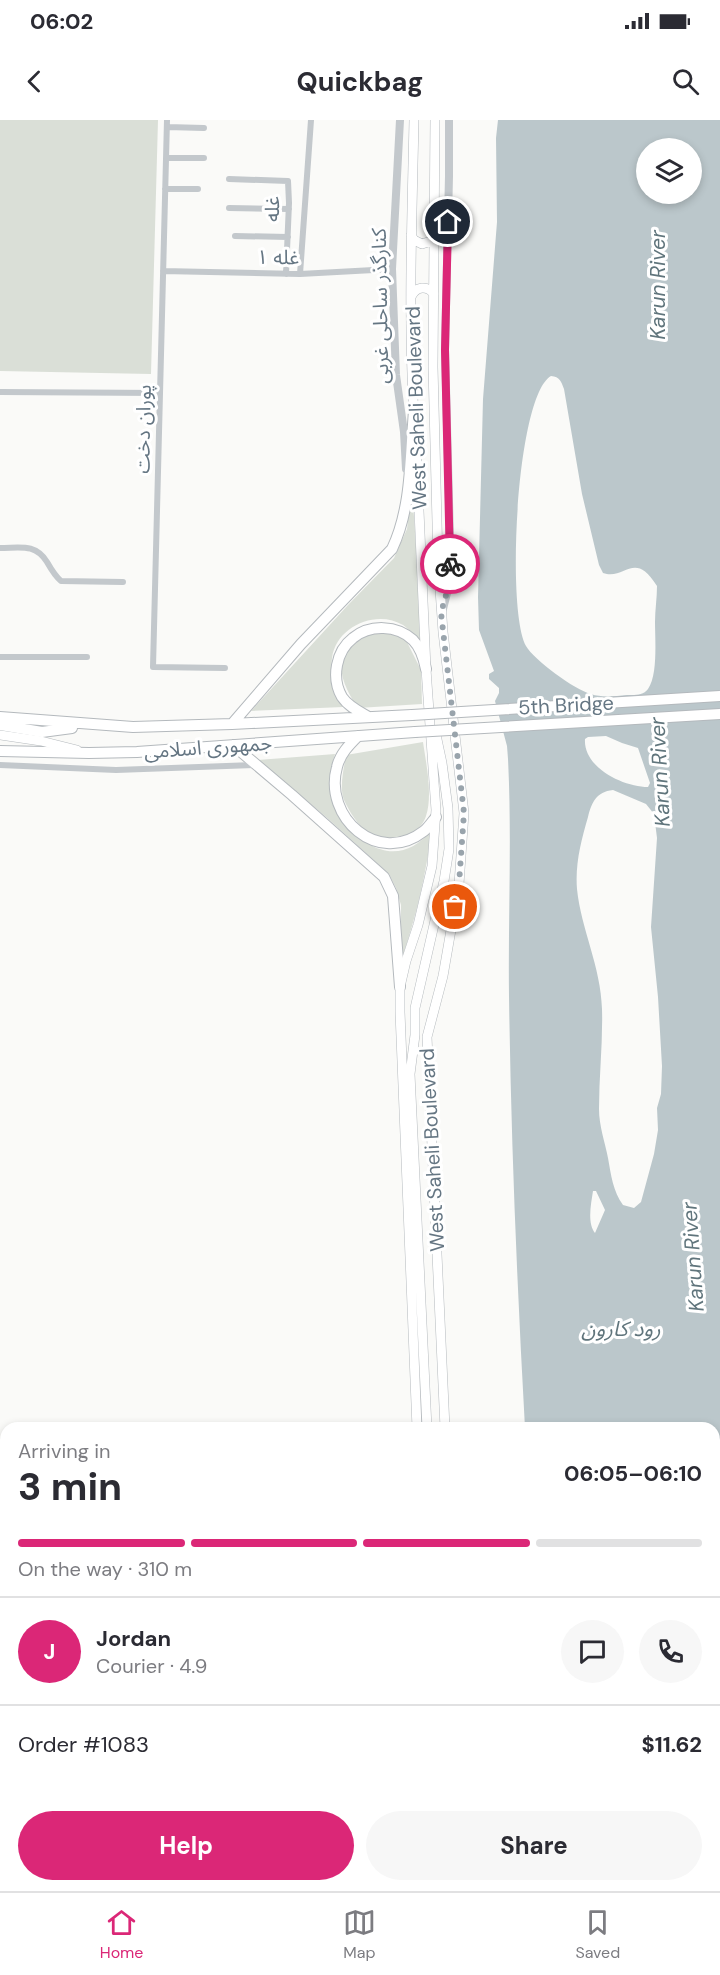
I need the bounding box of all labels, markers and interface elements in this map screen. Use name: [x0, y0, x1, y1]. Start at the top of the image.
text: 06:02: [30, 7, 93, 36]
text: Quickbag: [297, 64, 423, 99]
icon: back: [18, 65, 51, 98]
icon: search: [669, 65, 702, 98]
map controls: [636, 138, 702, 204]
button: layers: [636, 138, 702, 204]
street label: غله: [259, 196, 285, 222]
pin: [422, 196, 473, 247]
icon: home: [431, 205, 464, 238]
street label: کنارگذر ساحلی غربی: [366, 227, 394, 384]
water label: Karun River: [644, 229, 672, 340]
street label: غله ۱: [256, 244, 300, 270]
street label: West Saheli Boulevard: [399, 306, 433, 510]
street label: پوران دخت: [129, 384, 157, 474]
courier: [420, 534, 480, 594]
icon: bike: [434, 548, 467, 581]
street label: 5th Bridge: [517, 690, 615, 720]
water label: Karun River: [643, 715, 677, 827]
street label: جمهوری اسلامی: [143, 730, 273, 764]
pin: [429, 881, 480, 932]
icon: bag: [438, 890, 471, 923]
street label: West Saheli Boulevard: [414, 1048, 450, 1252]
water label: Karun River: [675, 1200, 711, 1313]
water label: رود کارون: [581, 1315, 661, 1343]
text: Arriving in: [18, 1438, 110, 1464]
text: 06:05–06:10: [564, 1459, 702, 1488]
text: 3 min: [18, 1461, 122, 1512]
text: On the way · 310 m: [18, 1556, 192, 1582]
button: chat: [561, 1620, 624, 1683]
button: phone: [639, 1620, 702, 1683]
text: Jordan: [96, 1624, 171, 1653]
text: J: [44, 1637, 55, 1666]
text: Courier · 4.9: [96, 1653, 207, 1679]
text: Order #1083: [18, 1730, 149, 1759]
text: $11.62: [641, 1730, 702, 1759]
button: Help: [18, 1811, 354, 1880]
button: Share: [366, 1811, 702, 1880]
tab: Home: [100, 1906, 143, 1963]
tab: Map: [343, 1906, 376, 1963]
tab: Saved: [575, 1906, 620, 1963]

